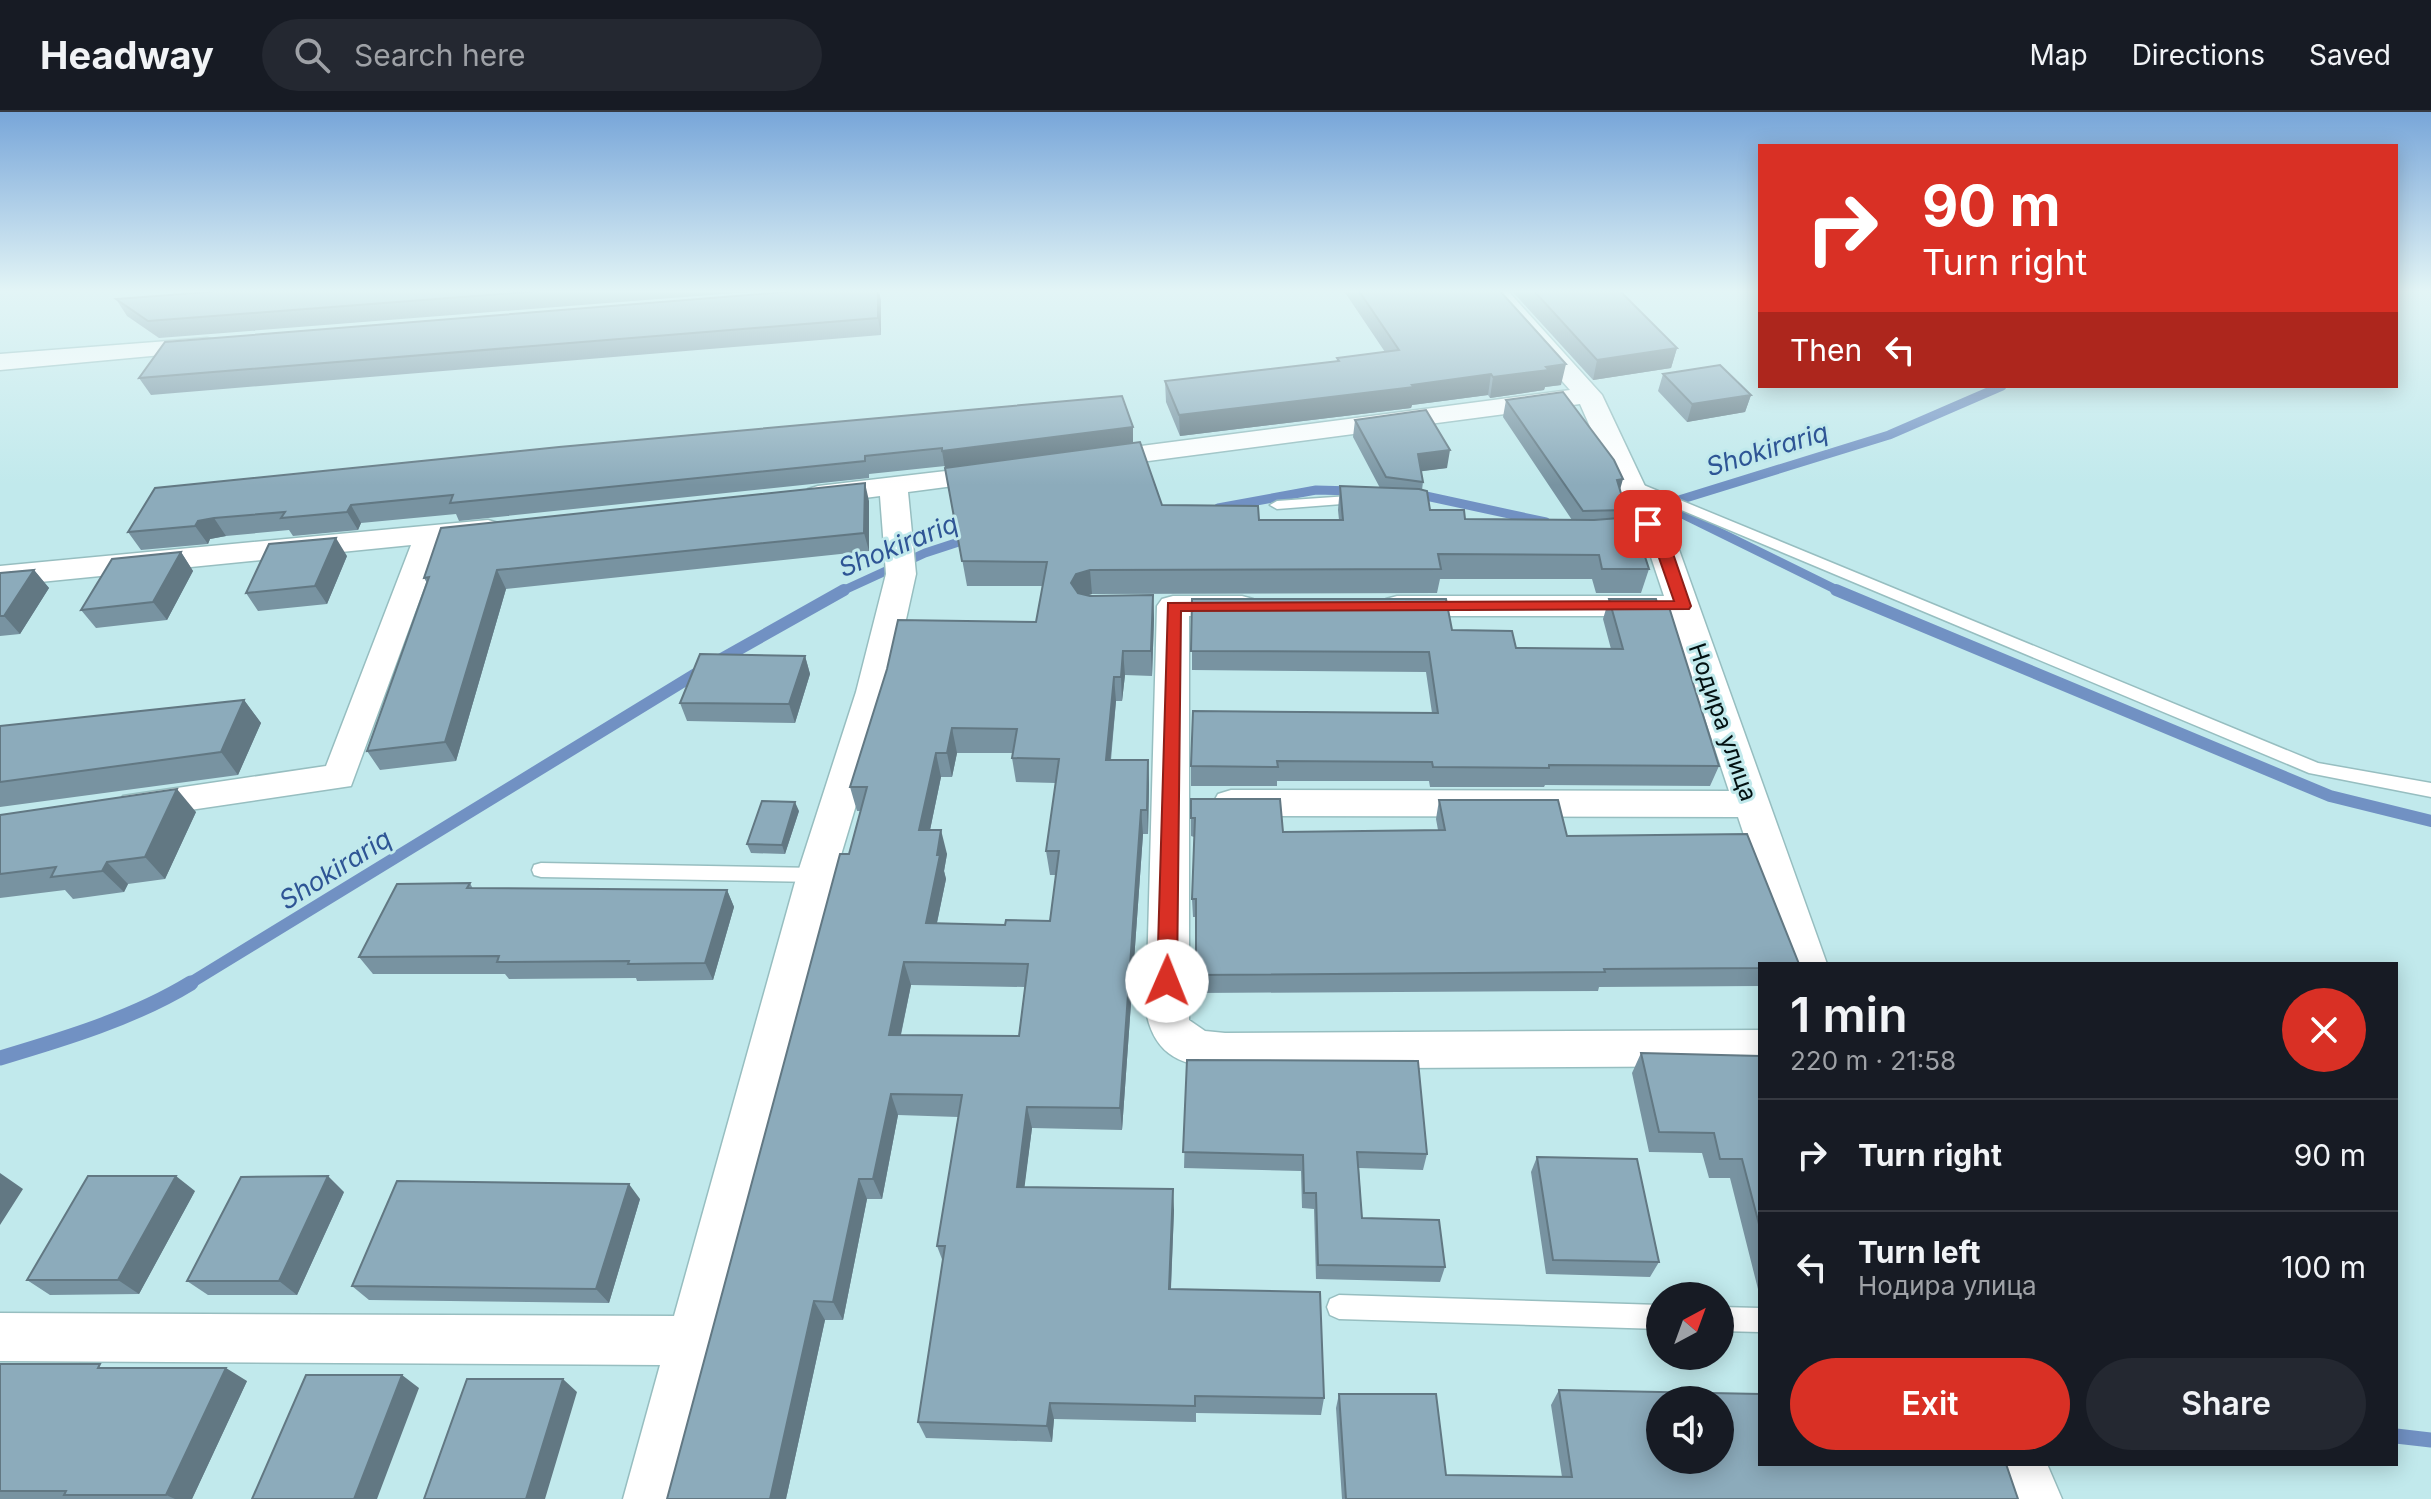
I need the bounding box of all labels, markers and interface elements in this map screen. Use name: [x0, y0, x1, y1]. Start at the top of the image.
search box: [262, 19, 822, 91]
text: Headway: [40, 32, 214, 78]
icon: search: [290, 33, 334, 77]
text: Search here: [354, 37, 525, 73]
text: Map: [2029, 38, 2088, 72]
text: Directions: [2132, 38, 2265, 72]
text: Saved: [2309, 38, 2391, 72]
text: 90 m: [1922, 172, 2061, 240]
icon: right: [1790, 176, 1894, 280]
text: Turn right: [1922, 240, 2087, 284]
icon: left: [1878, 328, 1922, 372]
text: Then: [1790, 332, 1862, 368]
water label: Shokirariq: [1702, 416, 1832, 482]
pin: [1614, 490, 1682, 558]
icon: arrive: [1626, 502, 1670, 546]
water label: Shokirariq: [834, 507, 962, 583]
street label: Нодира улица: [1682, 639, 1764, 805]
water label: Shokirariq: [273, 822, 397, 916]
position arrow: [1125, 939, 1209, 1023]
text: 1 min: [1790, 985, 1908, 1044]
button: close: [2282, 988, 2366, 1072]
text: 220 m · 21:58: [1790, 1045, 1956, 1076]
icon: right: [1790, 1133, 1834, 1177]
text: Turn right: [1858, 1137, 2002, 1173]
text: 90 m: [2294, 1137, 2366, 1173]
text: Turn left: [1858, 1234, 1980, 1270]
icon: left: [1790, 1245, 1834, 1289]
text: 100 m: [2281, 1249, 2366, 1285]
text: Нодира улица: [1858, 1270, 2037, 1301]
north arrow: [1646, 1282, 1734, 1370]
map controls: [1646, 1282, 1734, 1474]
button: Exit: [1790, 1358, 2070, 1450]
button: Share: [2086, 1358, 2366, 1450]
button: sound: [1646, 1386, 1734, 1474]

